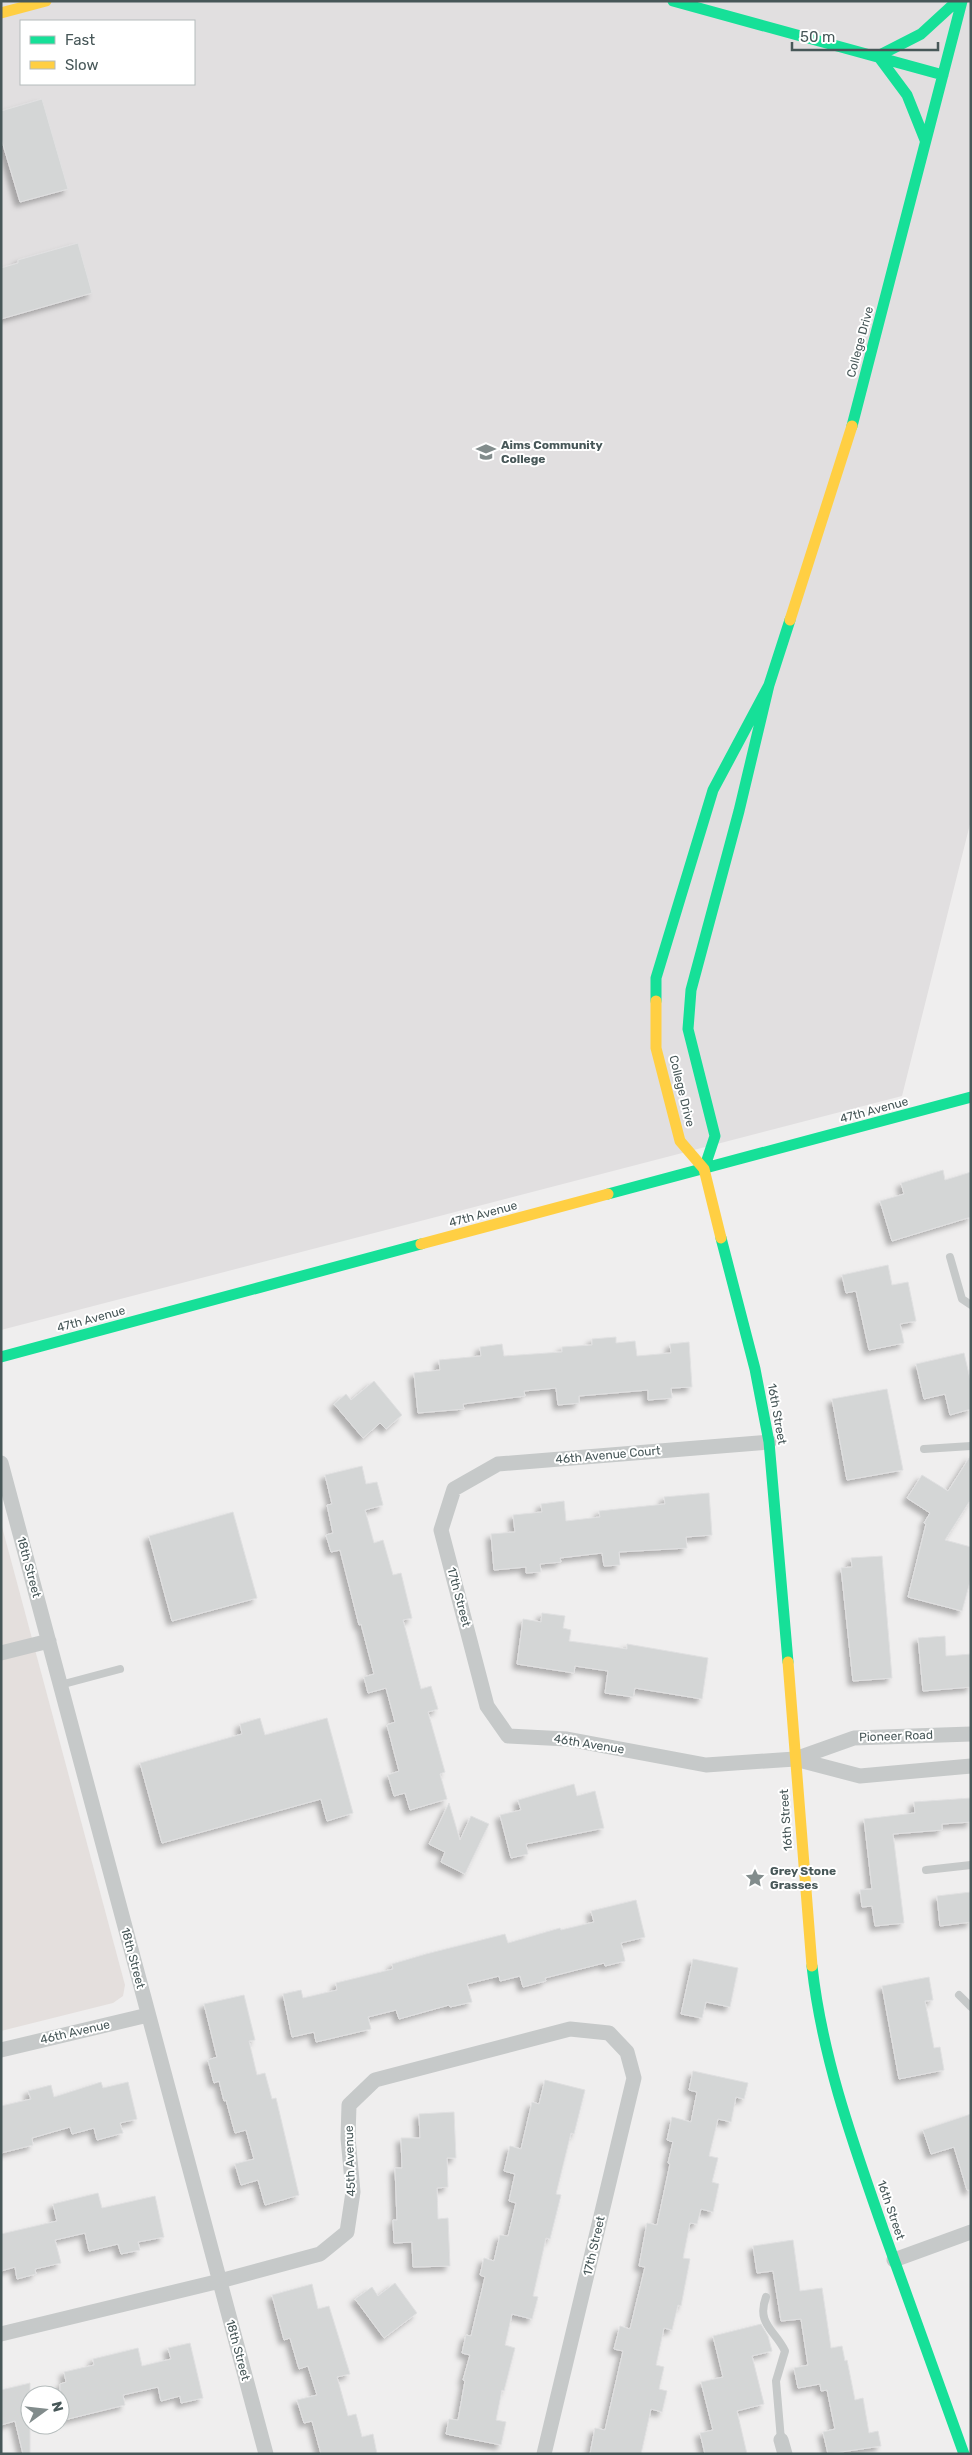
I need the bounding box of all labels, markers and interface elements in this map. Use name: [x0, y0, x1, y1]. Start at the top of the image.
legend: [20, 20, 195, 85]
scale bar: [792, 20, 938, 52]
text: 50 m: [800, 28, 835, 46]
text: Fast: [65, 31, 95, 49]
text: Slow: [65, 56, 98, 74]
street label: College Drive: [844, 305, 876, 379]
place label: Aims Community College: [501, 438, 603, 466]
school or university icon: Aims Community College: [475, 441, 497, 463]
street label: College Drive: [666, 1054, 698, 1128]
street label: 47th Avenue: [838, 1094, 910, 1126]
street label: 47th Avenue: [447, 1198, 519, 1230]
street label: 47th Avenue: [55, 1303, 127, 1335]
street label: 16th Street: [765, 1382, 789, 1446]
street label: 46th Avenue Court: [555, 1443, 662, 1467]
street label: 18th Street: [14, 1535, 44, 1599]
street label: 17th Street: [444, 1566, 474, 1629]
street label: Pioneer Road: [859, 1728, 933, 1744]
street label: 46th Avenue: [553, 1732, 626, 1757]
street label: 16th Street: [777, 1788, 795, 1851]
place label: Grey Stone Grasses: [770, 1864, 836, 1892]
place icon: Grey Stone Grasses: [744, 1867, 766, 1889]
street label: 18th Street: [118, 1926, 148, 1990]
street label: 46th Avenue: [39, 2017, 112, 2047]
street label: 45th Avenue: [342, 2125, 358, 2197]
street label: 16th Street: [874, 2178, 908, 2242]
street label: 17th Street: [580, 2214, 608, 2277]
street label: 18th Street: [223, 2318, 253, 2382]
north arrow: [20, 2385, 70, 2435]
text: N: [48, 2400, 67, 2414]

